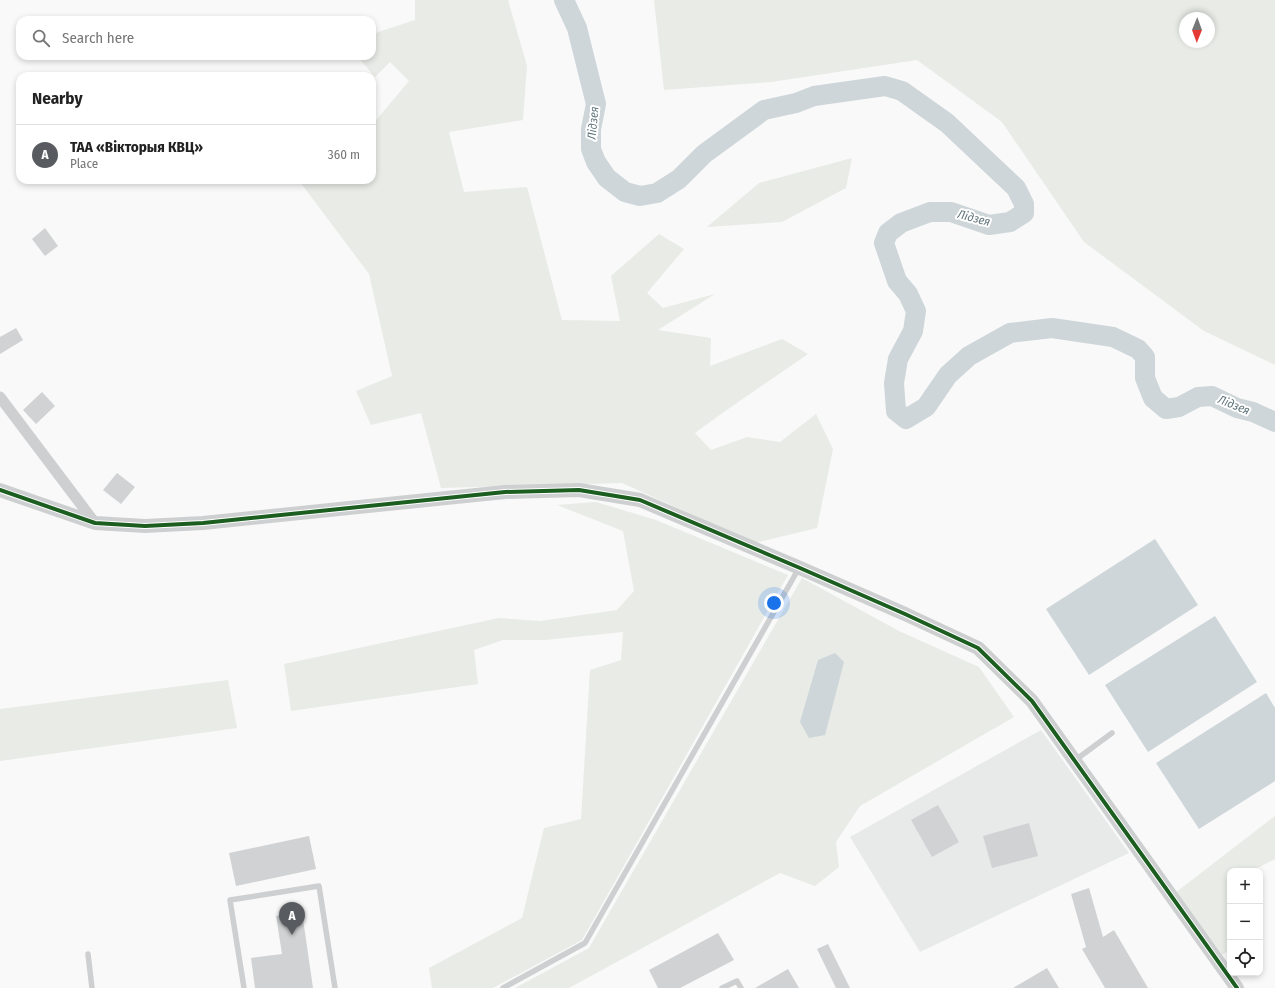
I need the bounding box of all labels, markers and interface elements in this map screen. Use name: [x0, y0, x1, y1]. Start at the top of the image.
north arrow: [1179, 12, 1215, 48]
search box: [16, 16, 376, 60]
icon: search: [30, 27, 52, 49]
text: Search here: [62, 29, 134, 47]
text: Nearby: [32, 88, 83, 109]
water label: Лідзея: [584, 106, 601, 141]
text: ТАА «Вікторыя КВЦ»: [70, 138, 203, 156]
text: A: [41, 147, 49, 162]
text: 360 m: [328, 147, 360, 162]
text: Place: [70, 156, 98, 171]
water label: Лідзея: [955, 207, 992, 229]
water label: Лідзея: [1215, 392, 1252, 418]
your location: [764, 593, 784, 613]
map controls: [1227, 868, 1263, 976]
button: +: [1227, 868, 1263, 904]
pin: A: [279, 902, 305, 935]
button: −: [1227, 904, 1263, 940]
button: locate: [1227, 940, 1263, 976]

